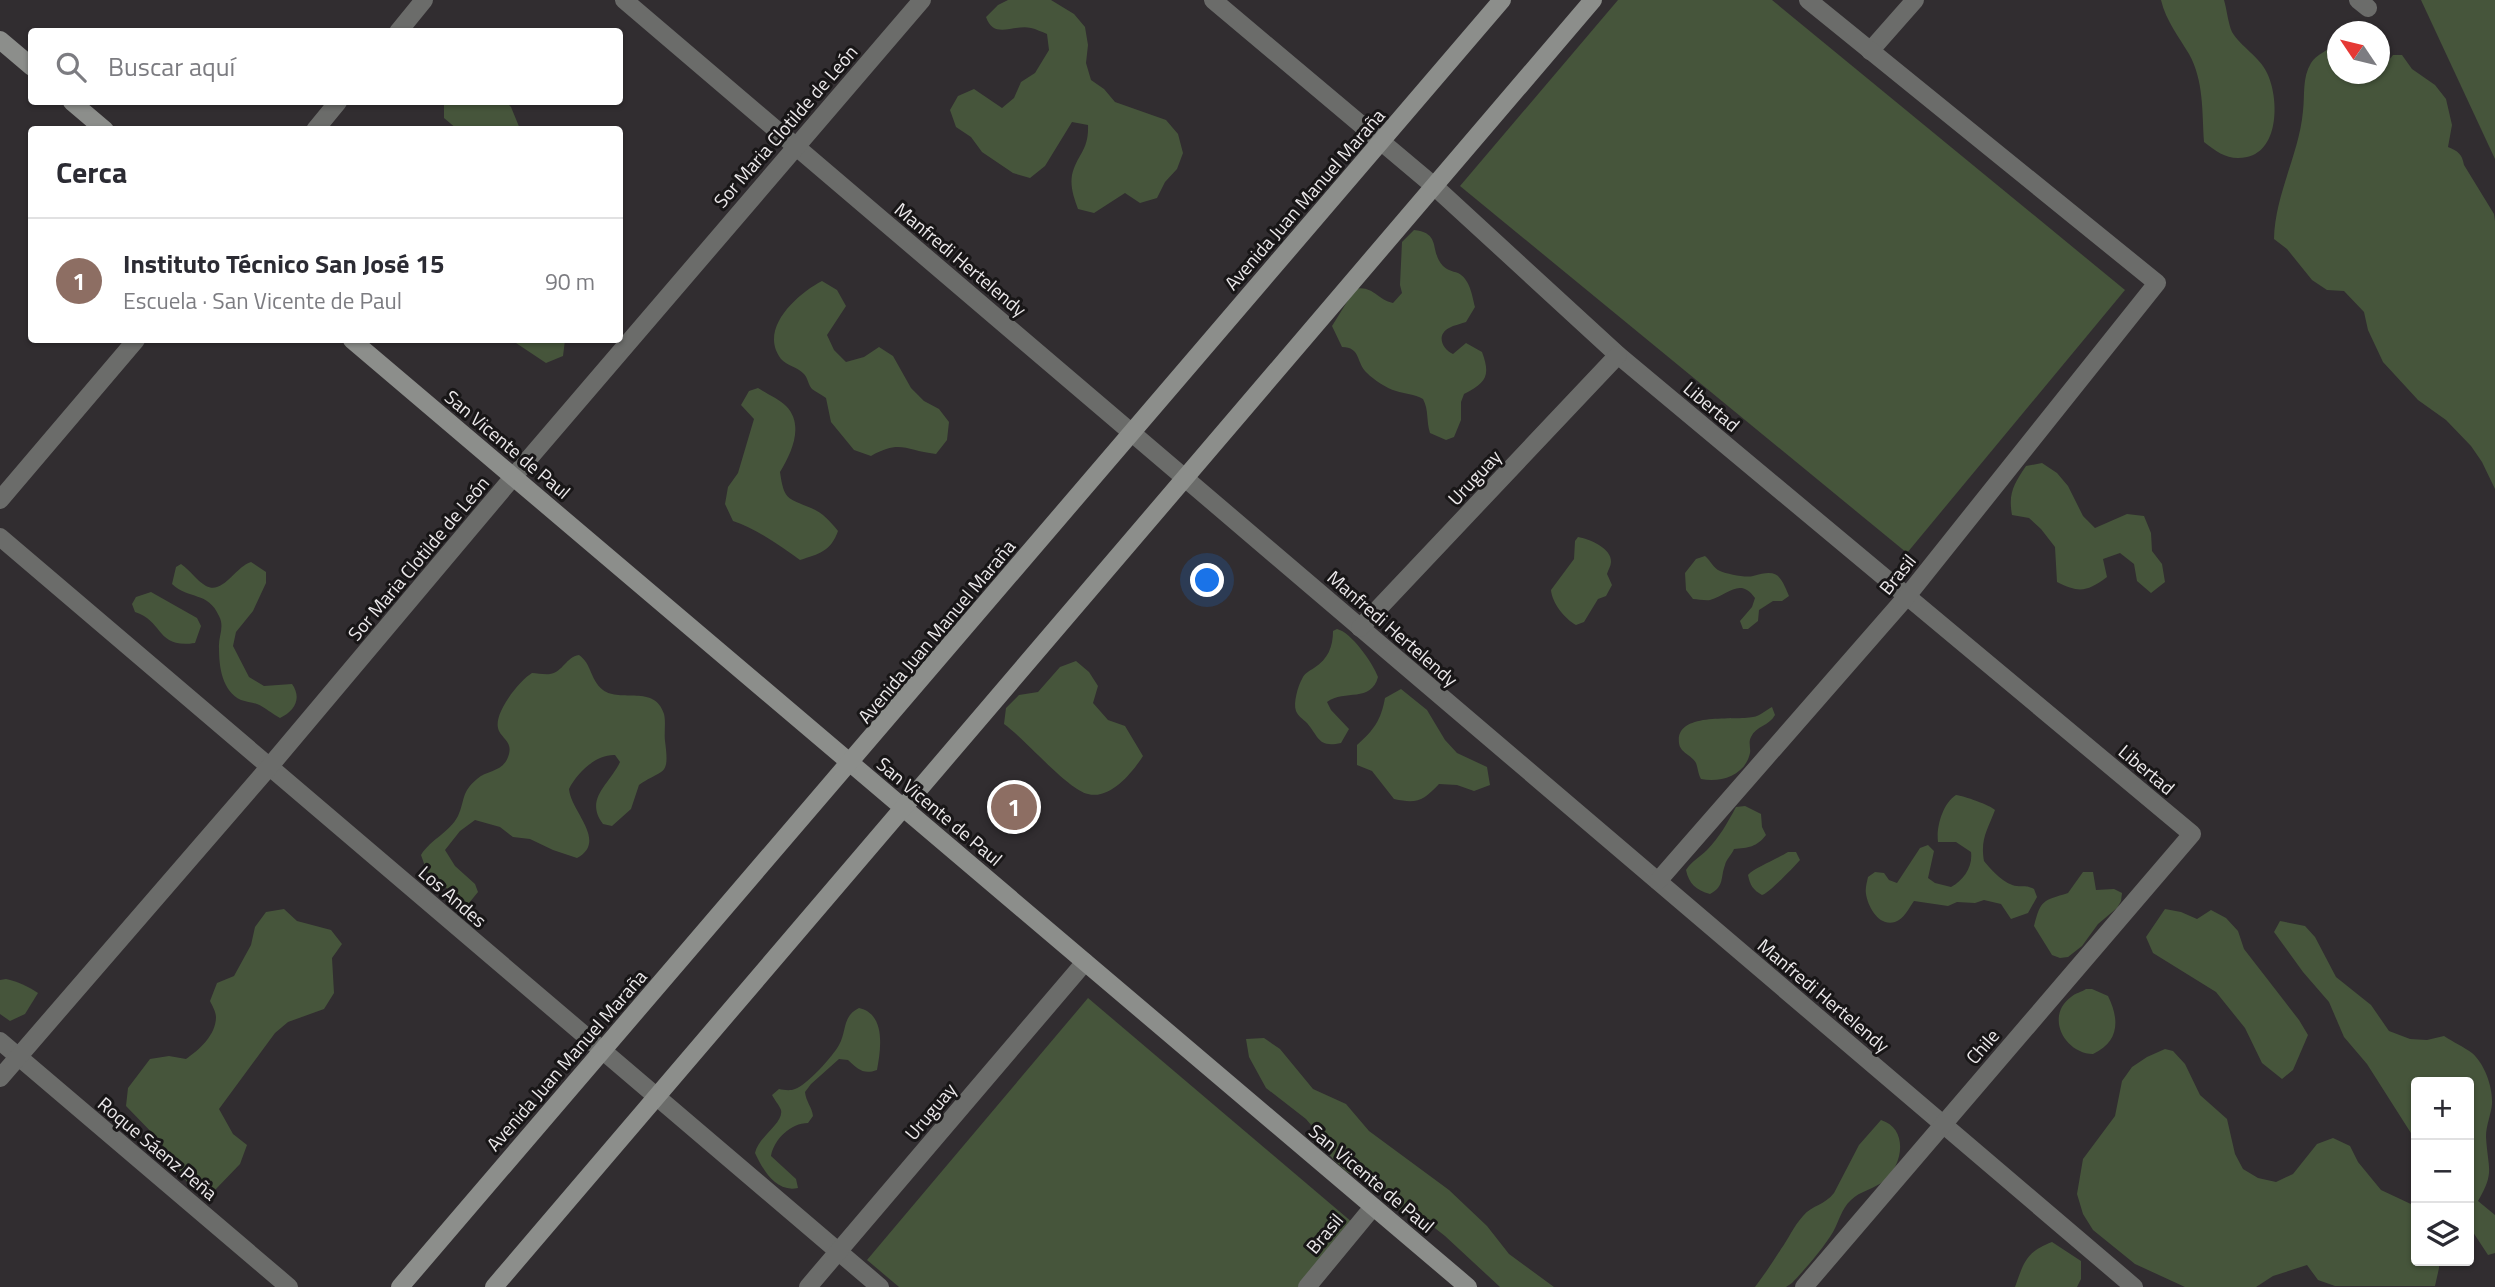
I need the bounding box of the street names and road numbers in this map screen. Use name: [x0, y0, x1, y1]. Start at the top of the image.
street label: Sor Maria Clotilde de León: [706, 38, 864, 214]
street label: Avenida Juan Manuel Maraña: [1217, 101, 1391, 296]
street label: Manfredi Hertelendy: [889, 195, 1033, 323]
street label: Libertad: [1678, 374, 1746, 438]
street label: San Vicente de Paul: [439, 383, 577, 505]
street label: Uruguay: [1440, 442, 1508, 512]
street label: Sor Maria Clotilde de León: [340, 469, 496, 647]
street label: Avenida Juan Manuel Maraña: [850, 532, 1022, 729]
street label: Brasil: [1872, 547, 1922, 601]
street label: Manfredi Hertelendy: [1321, 563, 1465, 693]
street label: Libertad: [2113, 737, 2181, 801]
street label: San Vicente de Paul: [871, 750, 1009, 872]
street label: Los Andes: [413, 858, 494, 934]
street label: Manfredi Hertelendy: [1752, 931, 1896, 1059]
street label: Avenida Juan Manuel Maraña: [479, 962, 653, 1157]
street label: Chile: [1958, 1022, 2006, 1070]
street label: Uruguay: [897, 1076, 963, 1146]
street label: Roque Sáenz Peña: [92, 1089, 225, 1207]
street label: San Vicente de Paul: [1303, 1117, 1441, 1239]
street label: Brasil: [1298, 1206, 1350, 1260]

